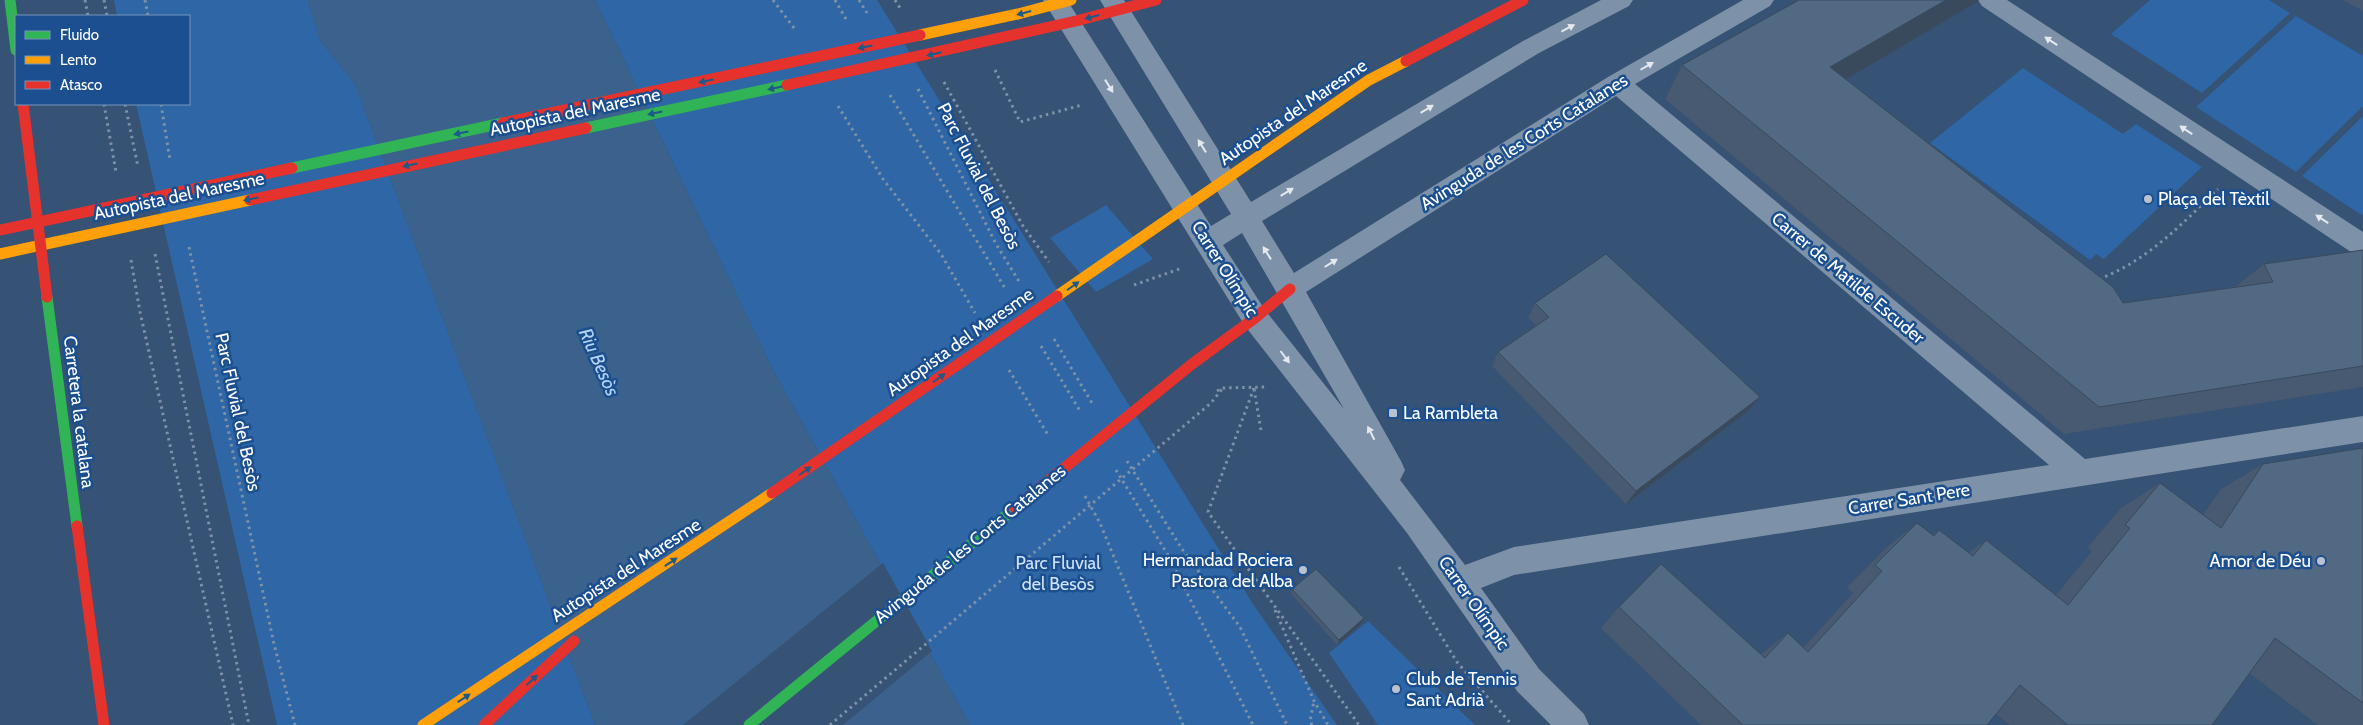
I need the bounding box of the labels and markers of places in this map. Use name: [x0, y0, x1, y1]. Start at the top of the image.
place label: Plaça del Tèxtil: [2158, 188, 2270, 210]
marker: Plaça del Tèxtil: [2142, 193, 2154, 205]
place label: La Rambleta: [1403, 402, 1498, 424]
marker: La Rambleta: [1387, 407, 1399, 419]
place label: Hermandad Rociera Pastora del Alba: [1143, 549, 1293, 592]
place label: Amor de Déu: [2210, 550, 2311, 572]
marker: Amor de Déu: [2315, 555, 2327, 567]
marker: Hermandad Rociera Pastora del Alba: [1297, 564, 1309, 576]
place label: Club de Tennis Sant Adrià: [1406, 668, 1517, 711]
marker: Club de Tennis Sant Adrià: [1390, 683, 1402, 695]

